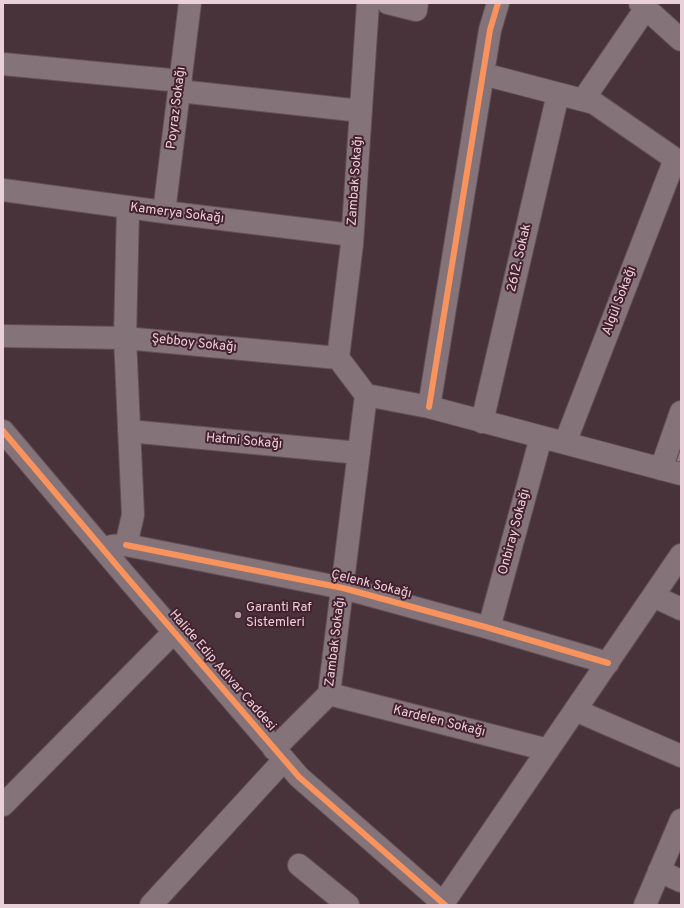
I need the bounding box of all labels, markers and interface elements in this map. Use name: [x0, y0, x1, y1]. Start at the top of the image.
street label: Poyraz Sokağı: [164, 66, 190, 150]
street label: Zambak Sokağı: [345, 136, 367, 226]
street label: Kamerya Sokağı: [129, 200, 225, 228]
street label: 2612. Sokak: [505, 222, 535, 294]
street label: Algül Sokağı: [600, 264, 640, 338]
street label: Şebboy Sokağı: [151, 332, 237, 356]
street label: Hatmi Sokağı: [205, 431, 283, 453]
street label: Onbiray Sokağı: [496, 487, 534, 577]
street label: Çelenk Sokağı: [329, 567, 413, 603]
street label: Zambak Sokağı: [323, 596, 349, 688]
place label: Garanti Raf Sistemleri: [246, 600, 312, 631]
street label: Halide Edip Adıvar Caddesi: [165, 607, 279, 735]
marker: Garanti Raf Sistemleri: [233, 610, 243, 620]
street label: Kardelen Sokağı: [391, 703, 487, 741]

